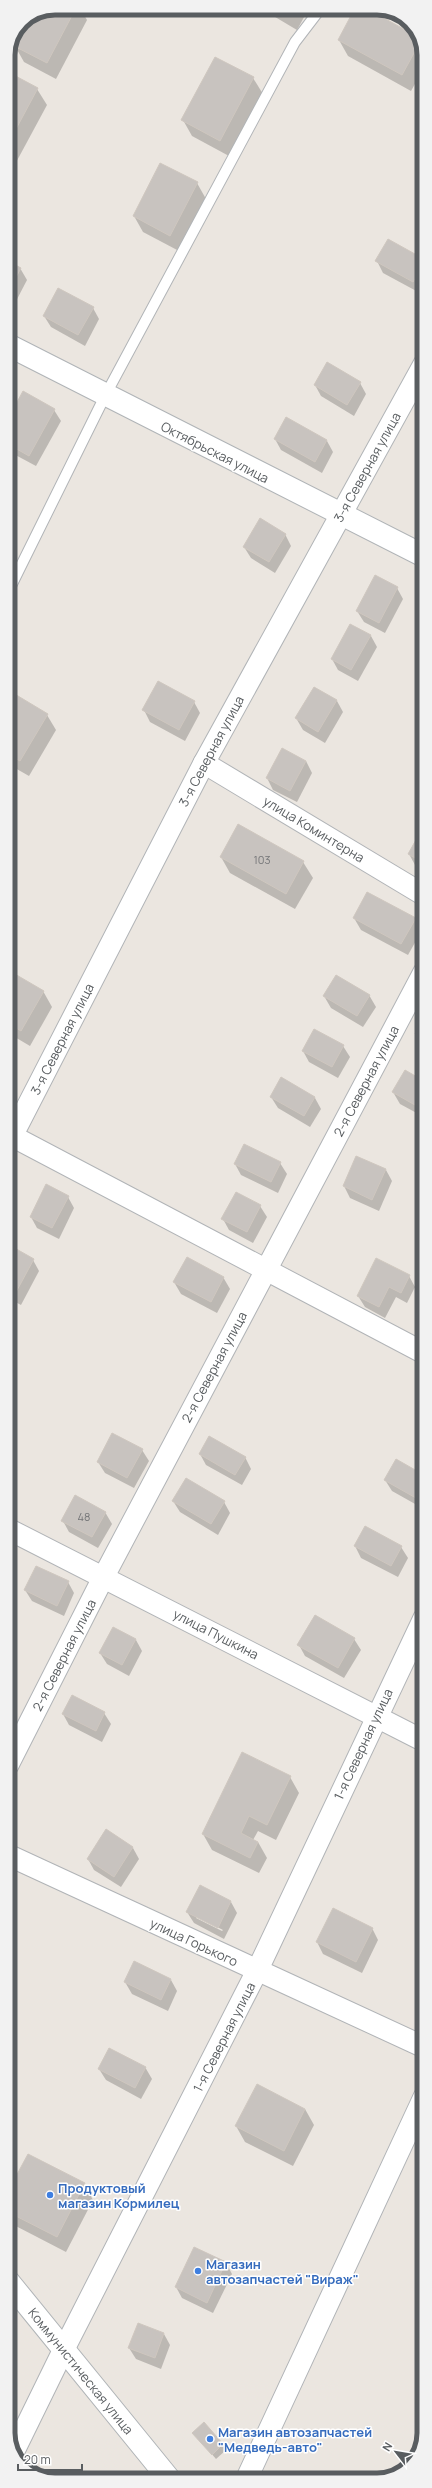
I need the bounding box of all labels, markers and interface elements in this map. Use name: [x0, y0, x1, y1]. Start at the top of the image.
street label: 3-я Северная улица: [329, 409, 405, 525]
street label: Октябрьская улица: [158, 417, 272, 487]
street label: 3-я Северная улица: [174, 692, 248, 810]
street label: улица Коминтерна: [260, 792, 368, 866]
house number: 103: [253, 852, 271, 867]
street label: 3-я Северная улица: [26, 980, 98, 1098]
street label: 2-я Северная улица: [329, 1022, 403, 1140]
street label: 2-я Северная улица: [177, 1308, 251, 1426]
house number: 48: [78, 1509, 90, 1524]
street label: 2-я Северная улица: [28, 1596, 100, 1714]
street label: улица Пушкина: [170, 1605, 262, 1663]
street label: 1-я Северная улица: [329, 1685, 397, 1803]
street label: улица Горького: [147, 1914, 241, 1970]
street label: 1-я Северная улица: [189, 1979, 259, 2095]
place label: Продуктовый магазин Кормилец: [58, 2179, 180, 2212]
marker: Продуктовый магазин Кормилец: [45, 2190, 55, 2200]
place label: Магазин автозапчастей "Вираж": [206, 2255, 359, 2288]
marker: Магазин автозапчастей "Вираж": [193, 2266, 203, 2276]
street label: Коммунистическая улица: [24, 2304, 138, 2438]
place label: Магазин автозапчастей "Медведь-авто": [218, 2423, 372, 2456]
north arrow: [376, 2432, 416, 2472]
marker: Магазин автозапчастей "Медведь-авто": [205, 2434, 215, 2444]
text: N: [379, 2439, 396, 2454]
scale bar: [18, 2446, 82, 2472]
text: 20 m: [24, 2451, 51, 2468]

